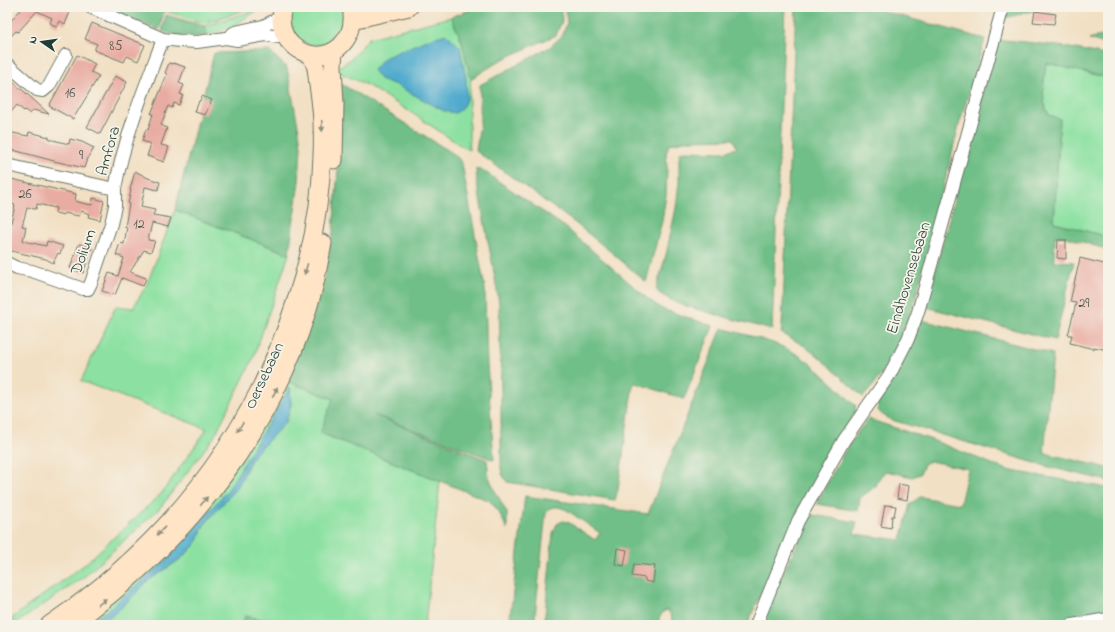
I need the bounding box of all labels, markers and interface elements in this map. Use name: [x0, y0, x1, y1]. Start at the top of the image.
north arrow: [22, 22, 62, 62]
text: N: [25, 35, 42, 45]
house number: 85: [109, 36, 123, 57]
house number: 16: [65, 83, 75, 104]
one-way arrow: [319, 120, 326, 132]
street label: Amfora: [91, 123, 127, 179]
house number: 9: [79, 145, 84, 166]
house number: 26: [18, 184, 32, 205]
house number: 12: [133, 214, 145, 235]
street label: Eindhovensebaan: [881, 219, 937, 337]
street label: Dolium: [64, 226, 103, 279]
one-way arrow: [302, 263, 308, 275]
house number: 29: [1078, 293, 1090, 314]
street label: Oersebaan: [239, 338, 291, 414]
one-way arrow: [272, 386, 278, 398]
one-way arrow: [236, 421, 243, 433]
one-way arrow: [200, 495, 209, 506]
one-way arrow: [157, 525, 166, 536]
one-way arrow: [96, 598, 107, 606]

